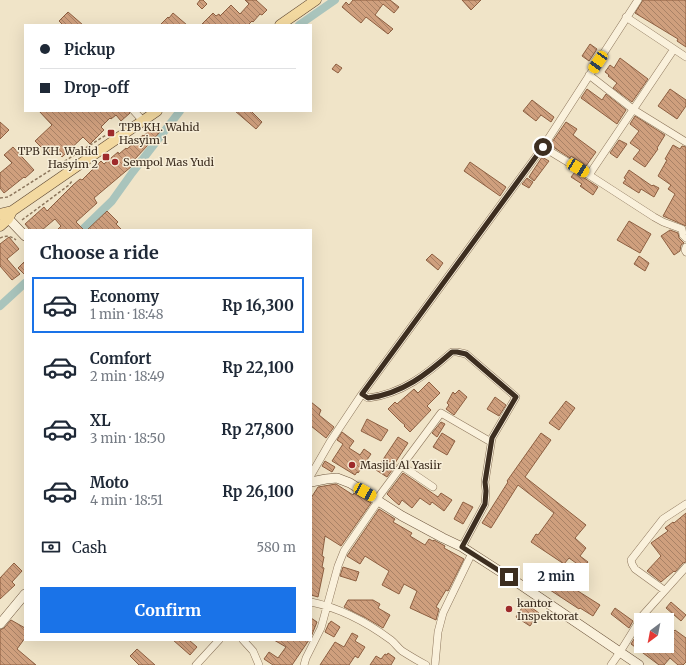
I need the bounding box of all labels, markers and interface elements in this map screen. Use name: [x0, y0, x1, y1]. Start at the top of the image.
text: Pickup: [64, 40, 115, 59]
car: [586, 49, 610, 75]
text: Drop-off: [64, 78, 129, 97]
place label: TPB KH. Wahid Hasyim 1: [119, 120, 200, 147]
marker: TPB KH. Wahid Hasyim 1: [106, 128, 116, 138]
route start: [534, 138, 552, 156]
place label: TPB KH. Wahid Hasyim 2: [18, 144, 98, 171]
marker: TPB KH. Wahid Hasyim 2: [101, 152, 111, 162]
place label: Sempol Mas Yudi: [123, 155, 214, 169]
marker: Sempol Mas Yudi: [110, 157, 120, 167]
car: [565, 157, 591, 179]
text: Choose a ride: [40, 241, 159, 264]
icon: car: [42, 287, 78, 323]
text: Economy: [90, 287, 159, 306]
text: Rp 16,300: [222, 296, 294, 315]
text: 1 min · 18:48: [90, 306, 163, 323]
icon: car: [42, 349, 78, 385]
text: Comfort: [90, 349, 151, 368]
text: Rp 22,100: [222, 358, 294, 377]
text: 2 min · 18:49: [90, 368, 165, 385]
icon: car: [42, 411, 78, 447]
text: XL: [90, 411, 111, 430]
text: Rp 27,800: [221, 420, 294, 439]
text: 3 min · 18:50: [90, 430, 165, 447]
place label: Masjid Al Yasiir: [360, 458, 442, 472]
marker: Masjid Al Yasiir: [347, 460, 357, 470]
icon: car: [42, 473, 78, 509]
text: Moto: [90, 473, 129, 492]
car: [352, 481, 378, 503]
text: Rp 26,100: [222, 482, 294, 501]
text: 4 min · 18:51: [90, 492, 163, 509]
icon: cash: [40, 536, 62, 558]
text: Cash: [72, 538, 107, 557]
text: 580 m: [257, 539, 296, 556]
callout: 2 min: [523, 563, 589, 591]
route end: [500, 568, 518, 586]
text: 2 min: [537, 568, 575, 585]
button: Confirm: [40, 587, 296, 633]
place label: kantor Inspektorat: [517, 596, 579, 623]
marker: kantor Inspektorat: [504, 604, 514, 614]
north arrow: [634, 613, 674, 653]
map controls: [634, 613, 674, 653]

